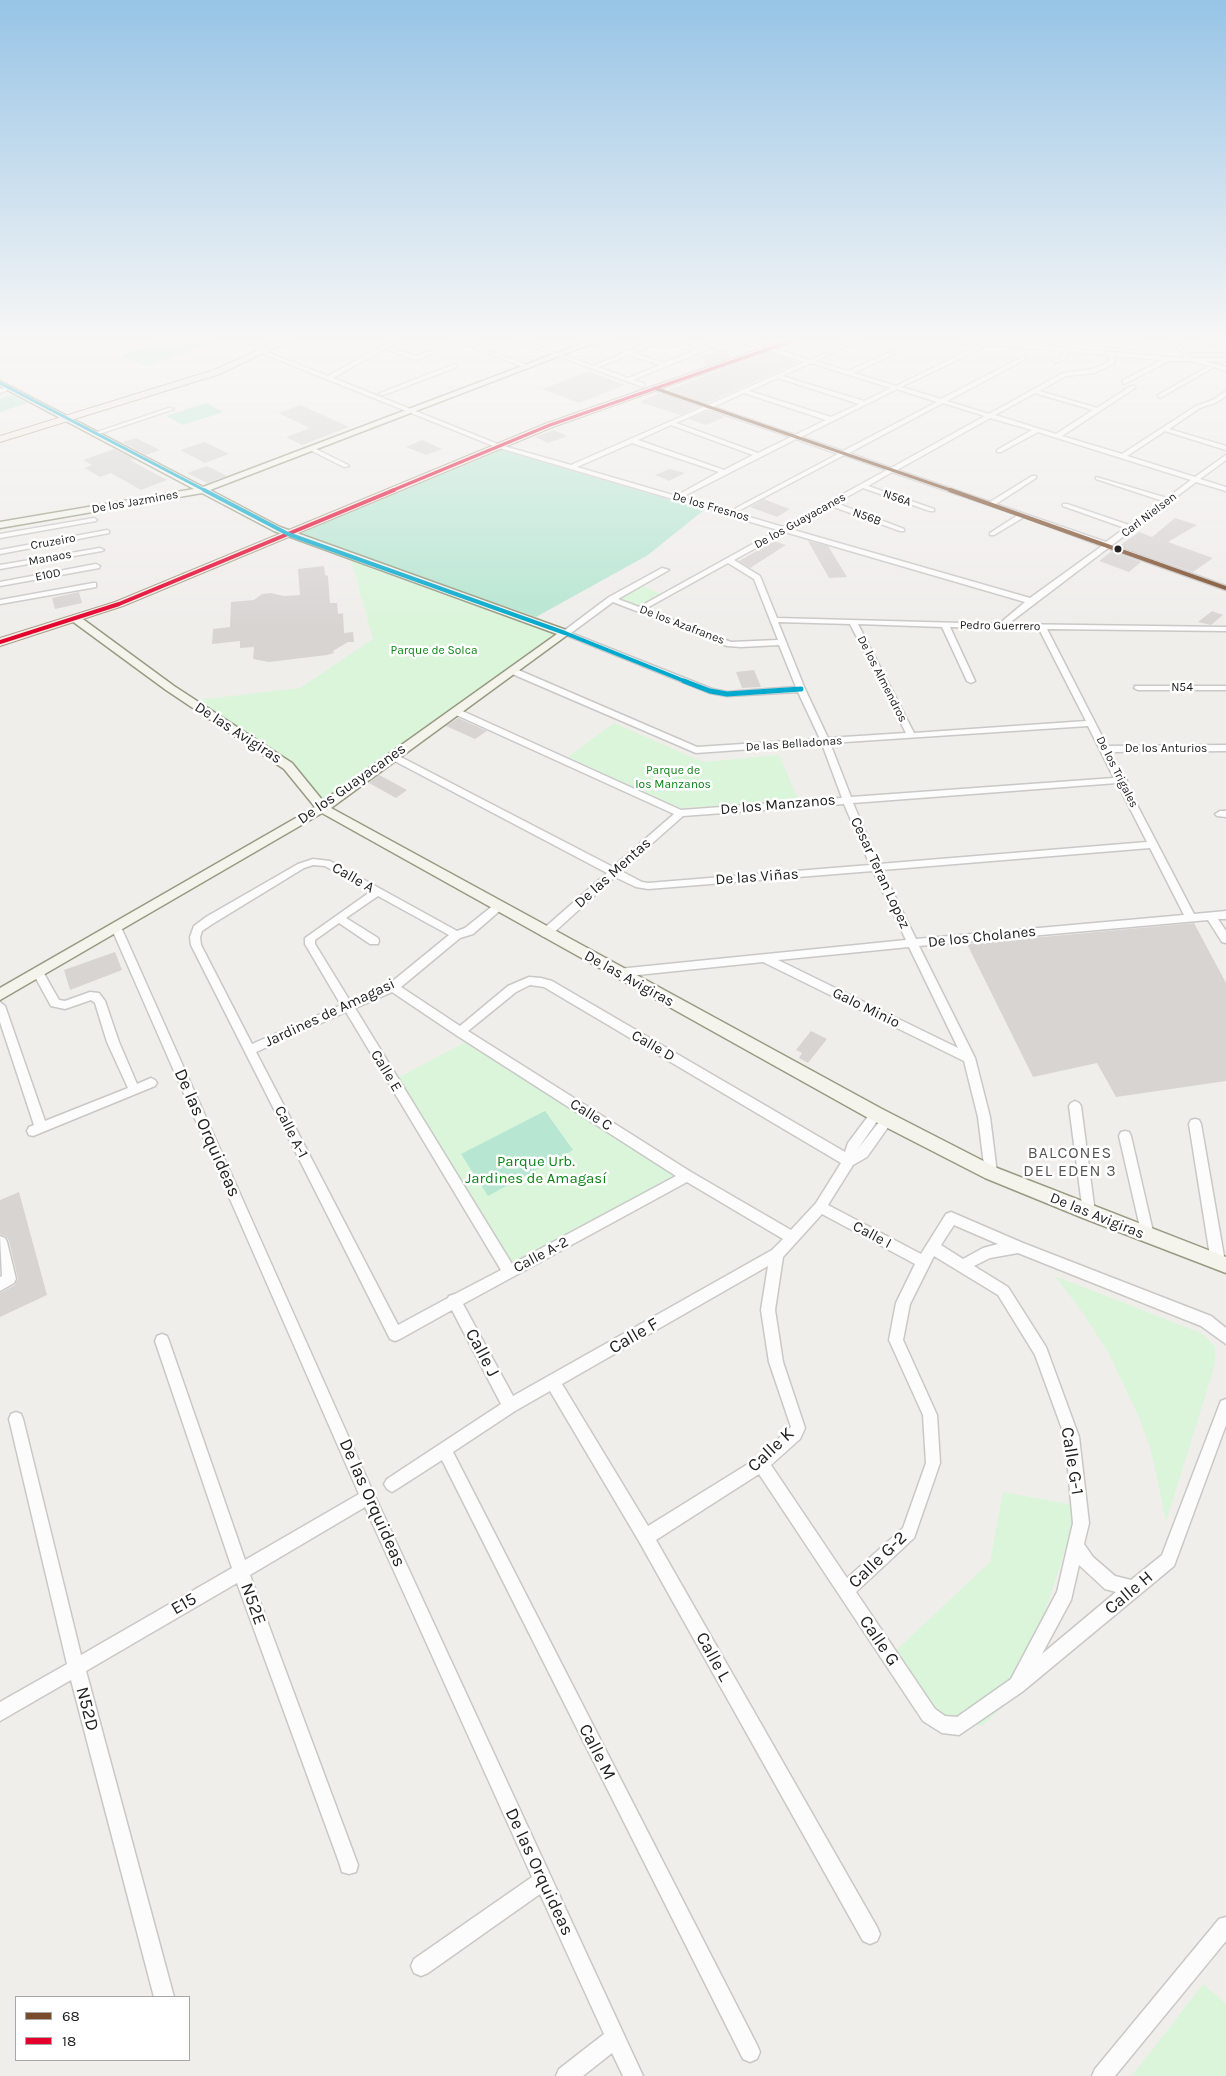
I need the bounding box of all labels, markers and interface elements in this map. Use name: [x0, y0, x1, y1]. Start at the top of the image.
street label: De los Jazmines: [91, 487, 179, 517]
street label: N56A: [881, 487, 913, 509]
street label: De los Fresnos: [671, 489, 751, 525]
street label: De los Guayacanes: [752, 490, 848, 552]
street label: Carl Nielsen: [1119, 490, 1179, 540]
street label: N56B: [851, 505, 883, 529]
street label: Cruzeiro: [29, 531, 77, 553]
unlabelled marker: [1113, 544, 1123, 554]
street label: Manaos: [27, 547, 73, 569]
street label: E10D: [34, 565, 62, 585]
street label: De los Azafranes: [637, 602, 727, 648]
street label: Pedro Guerrero: [960, 618, 1040, 634]
street label: De los Almendros: [854, 633, 910, 725]
park label: Parque de Solca: [391, 644, 477, 658]
street label: N54: [1171, 681, 1193, 695]
street label: De las Avigiras: [191, 698, 285, 768]
street label: De las Belladonas: [745, 733, 843, 755]
street label: De los Trigales: [1093, 734, 1141, 810]
street label: De los Guayacanes: [294, 740, 410, 828]
street label: De los Anturios: [1125, 742, 1207, 756]
park label: Parque de los Manzanos: [635, 764, 711, 792]
street label: De los Manzanos: [720, 791, 836, 819]
street label: Cesar Teran Lopez: [846, 814, 914, 932]
street label: De las Mentas: [571, 834, 655, 912]
street label: Calle A: [329, 859, 377, 897]
street label: De las Viñas: [715, 865, 799, 889]
street label: De los Cholanes: [927, 922, 1037, 952]
street label: De las Avigiras: [581, 947, 677, 1011]
street label: Jardines de Amagasi: [262, 975, 398, 1051]
street label: Galo Minio: [829, 984, 903, 1032]
street label: Calle D: [628, 1026, 678, 1066]
street label: Calle E: [367, 1047, 405, 1095]
street label: De las Orquideas: [169, 1065, 245, 1201]
street label: Calle C: [567, 1095, 615, 1135]
street label: Calle A-1: [270, 1103, 312, 1161]
district label: BALCONES DEL EDEN 3: [1022, 1143, 1118, 1181]
park label: Parque Urb. Jardines de Amagasí: [465, 1153, 607, 1188]
street label: De las Avigiras: [1047, 1189, 1147, 1243]
street label: Calle I: [850, 1217, 894, 1253]
street label: Calle A-2: [510, 1233, 572, 1277]
street label: Calle F: [605, 1313, 663, 1359]
street label: Calle J: [460, 1325, 504, 1381]
street label: Calle K: [743, 1423, 799, 1477]
street label: Calle G-1: [1056, 1426, 1088, 1496]
street label: De las Orquideas: [334, 1435, 410, 1571]
street label: Calle G-2: [844, 1527, 912, 1593]
street label: Calle H: [1100, 1567, 1158, 1619]
street label: N52E: [235, 1580, 271, 1628]
street label: E15: [167, 1588, 201, 1620]
street label: Calle G: [854, 1612, 904, 1670]
street label: Calle L: [691, 1629, 735, 1685]
street label: N52D: [71, 1685, 103, 1733]
street label: Calle M: [574, 1720, 620, 1784]
street label: De las Orquideas: [500, 1805, 578, 1939]
legend: [15, 1996, 190, 2061]
text: 68: [62, 2007, 80, 2025]
text: 18: [62, 2032, 76, 2050]

